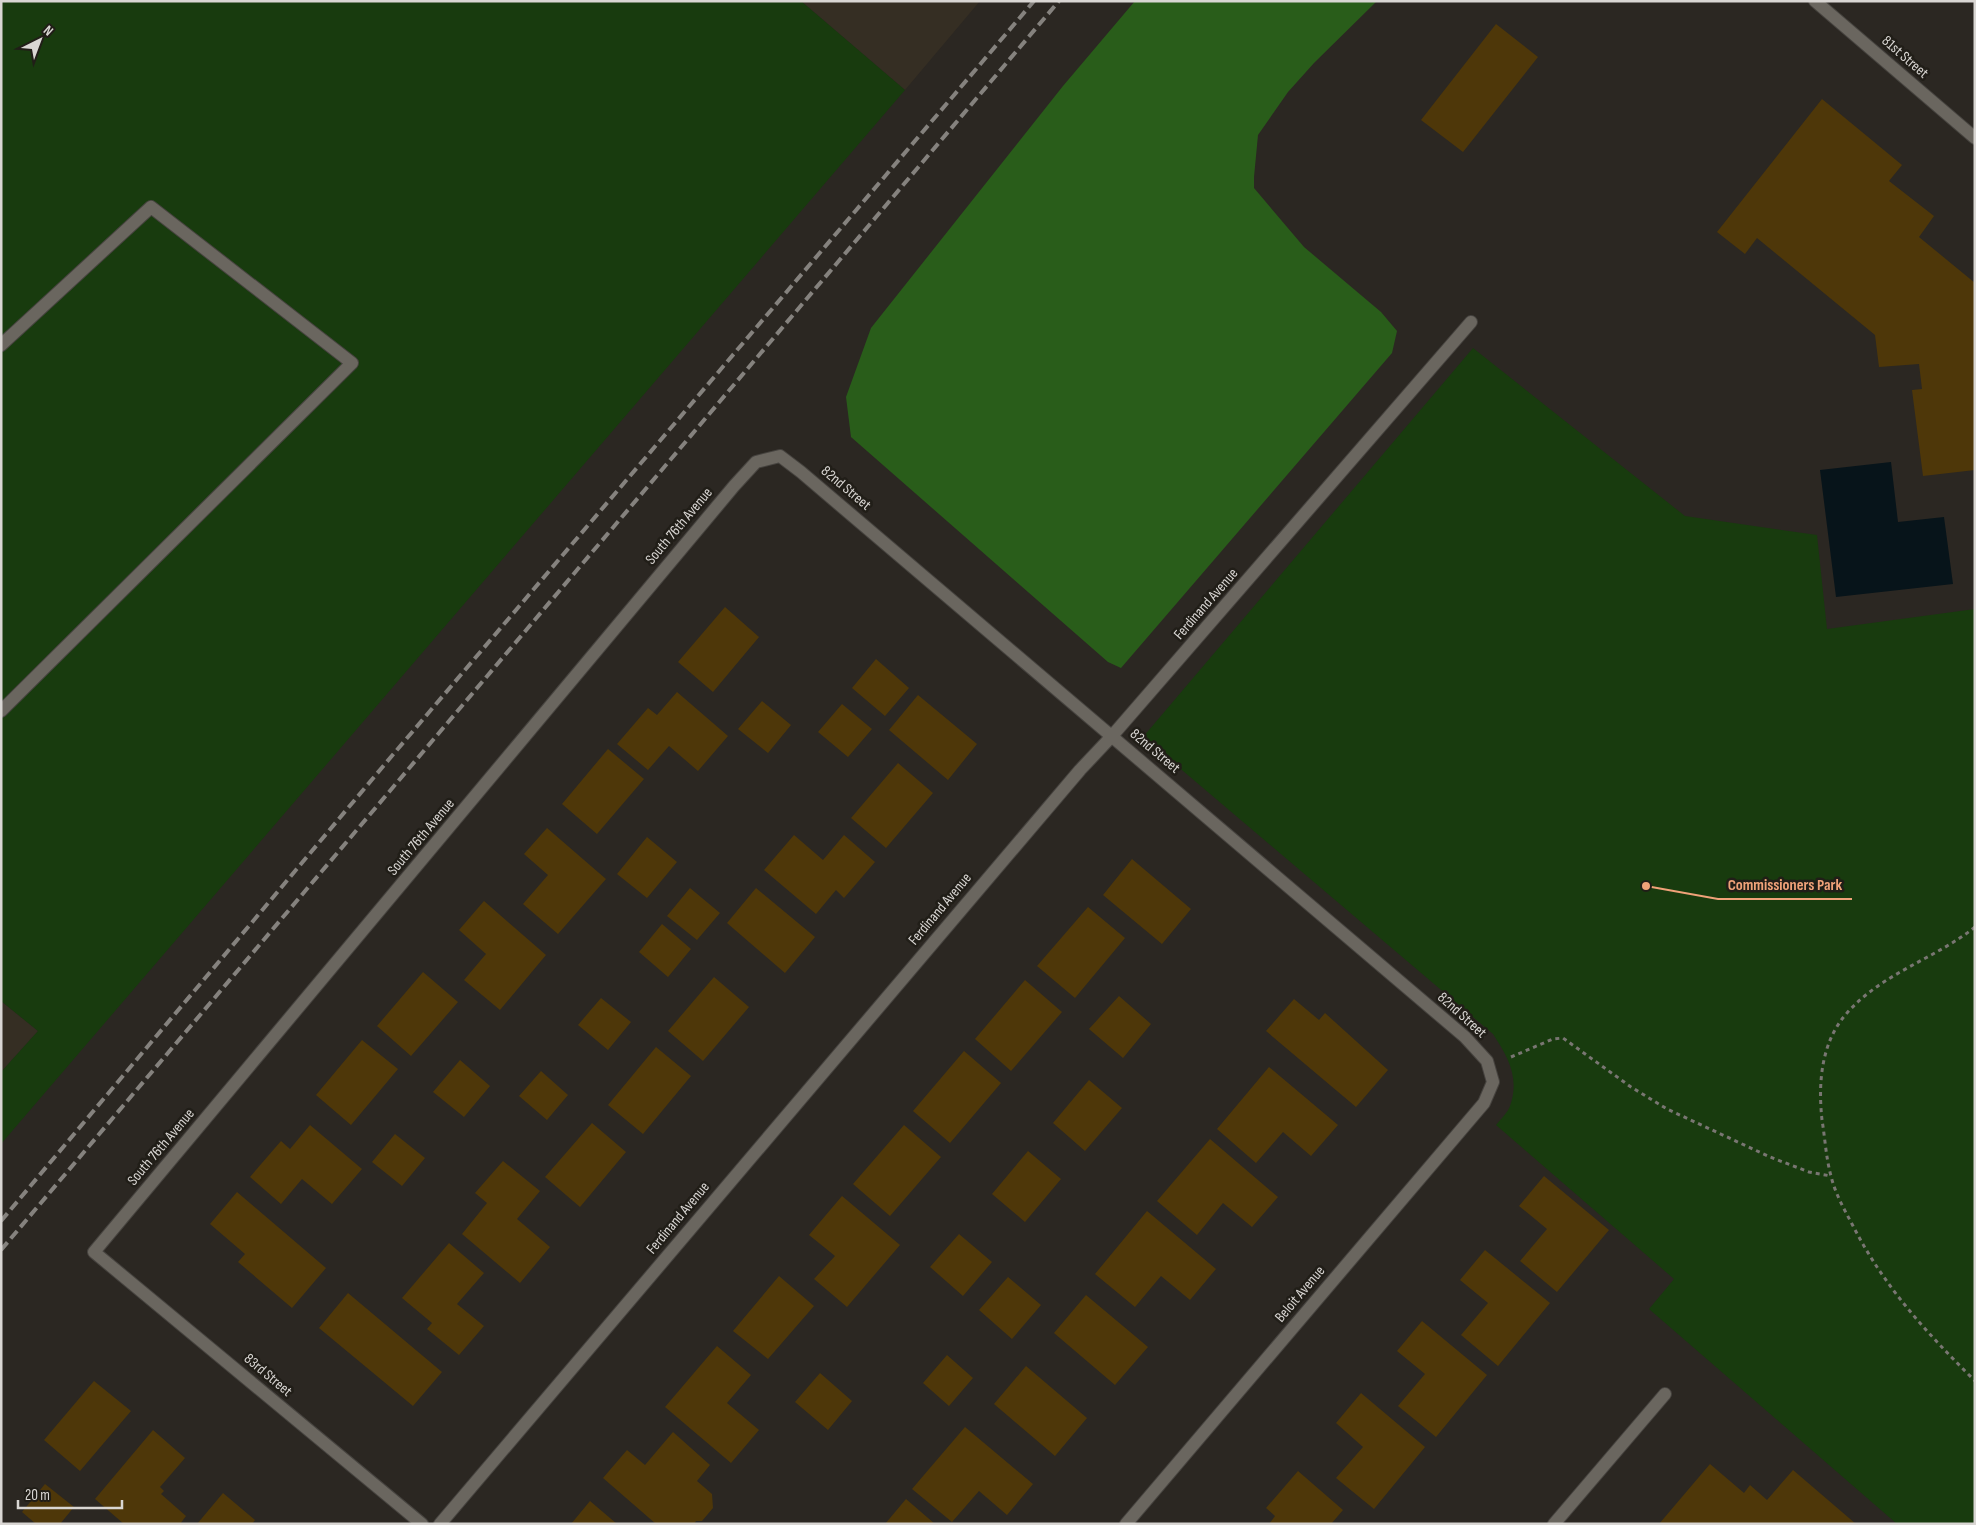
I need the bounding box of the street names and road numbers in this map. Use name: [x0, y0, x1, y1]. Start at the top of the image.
street label: 81st Street: [1878, 32, 1933, 83]
street label: 82nd Street: [817, 462, 875, 515]
street label: South 76th Avenue: [641, 484, 717, 568]
street label: Ferdinand Avenue: [1170, 564, 1242, 644]
street label: 82nd Street: [1126, 725, 1184, 778]
street label: South 76th Avenue: [383, 795, 459, 879]
street label: Ferdinand Avenue: [904, 869, 976, 949]
street label: 82nd Street: [1433, 988, 1491, 1042]
street label: South 76th Avenue: [123, 1105, 199, 1189]
street label: Ferdinand Avenue: [642, 1178, 714, 1258]
street label: Beloit Avenue: [1271, 1262, 1329, 1326]
street label: 83rd Street: [240, 1349, 296, 1401]

